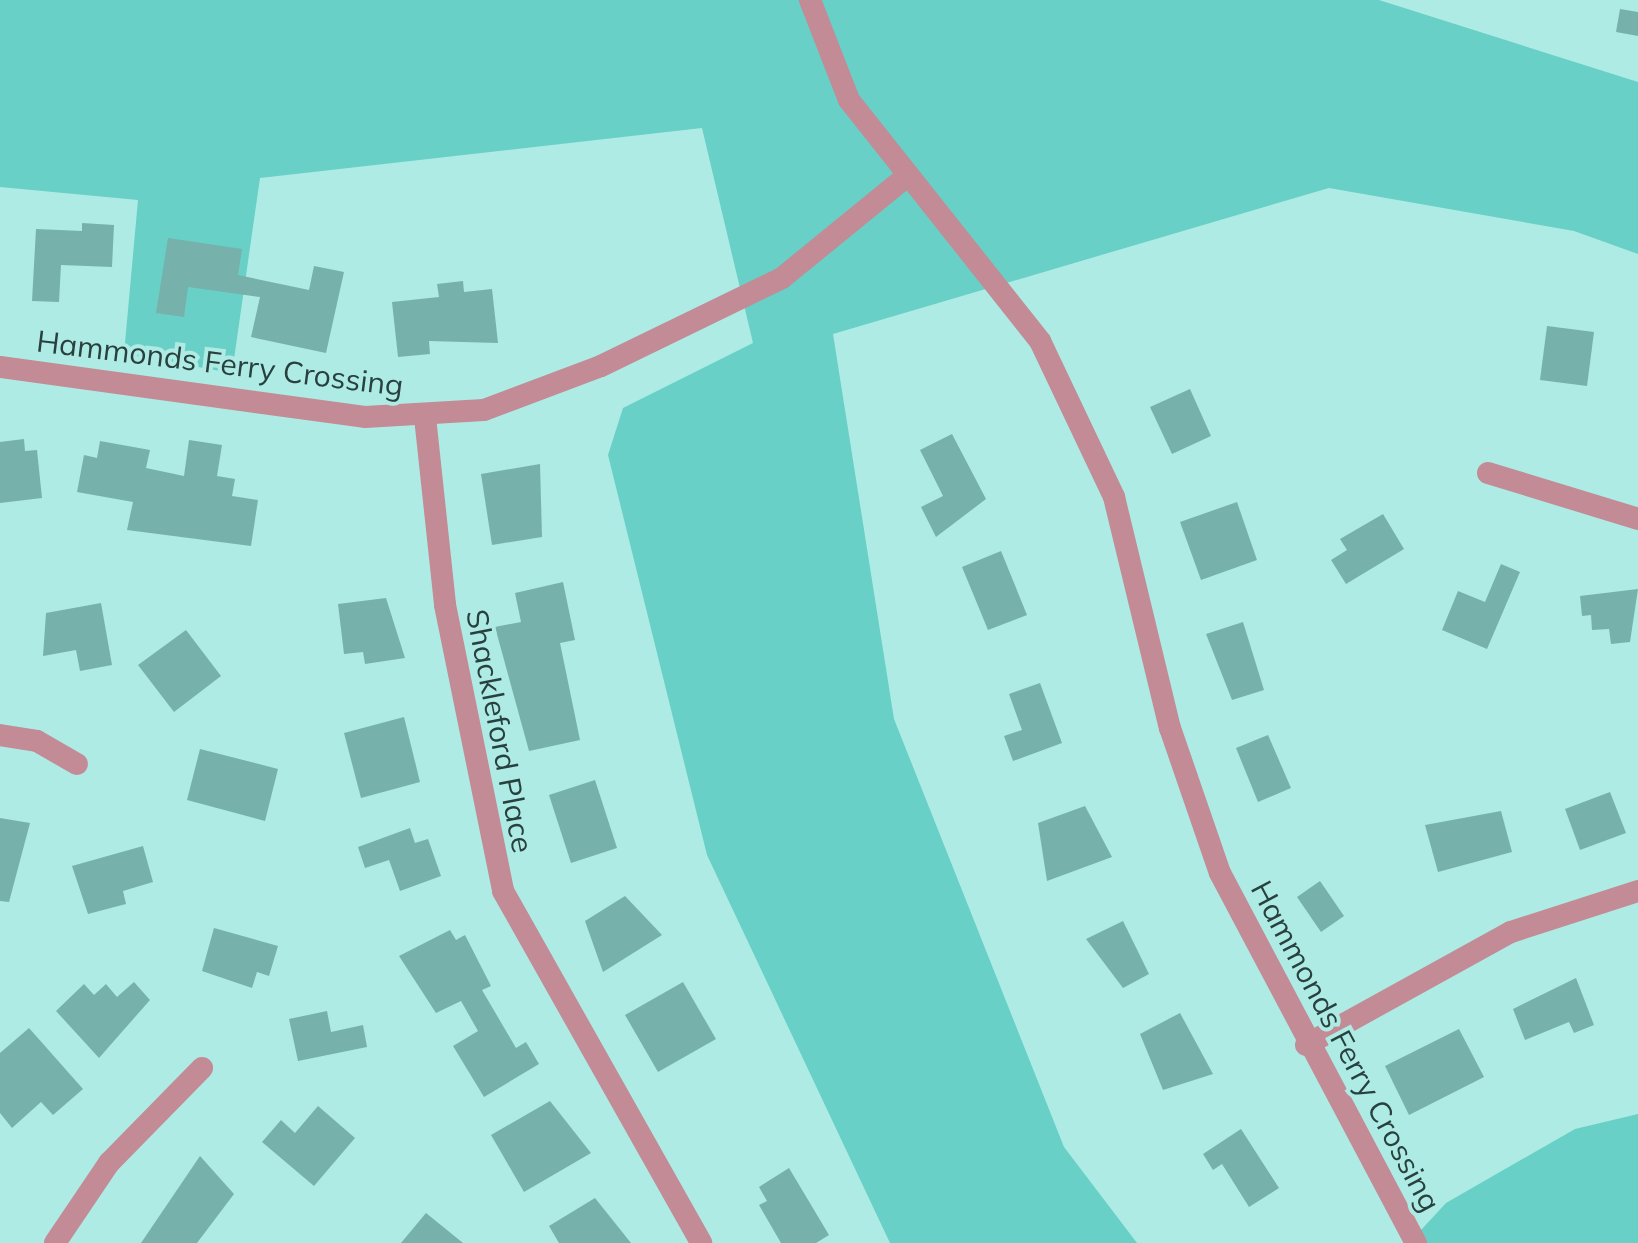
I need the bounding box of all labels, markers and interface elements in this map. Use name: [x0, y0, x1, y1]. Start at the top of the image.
street label: Hammonds Ferry Crossing: [35, 323, 405, 403]
street label: Shackleford Place: [459, 606, 541, 856]
street label: Hammonds Ferry Crossing: [1243, 875, 1449, 1217]

